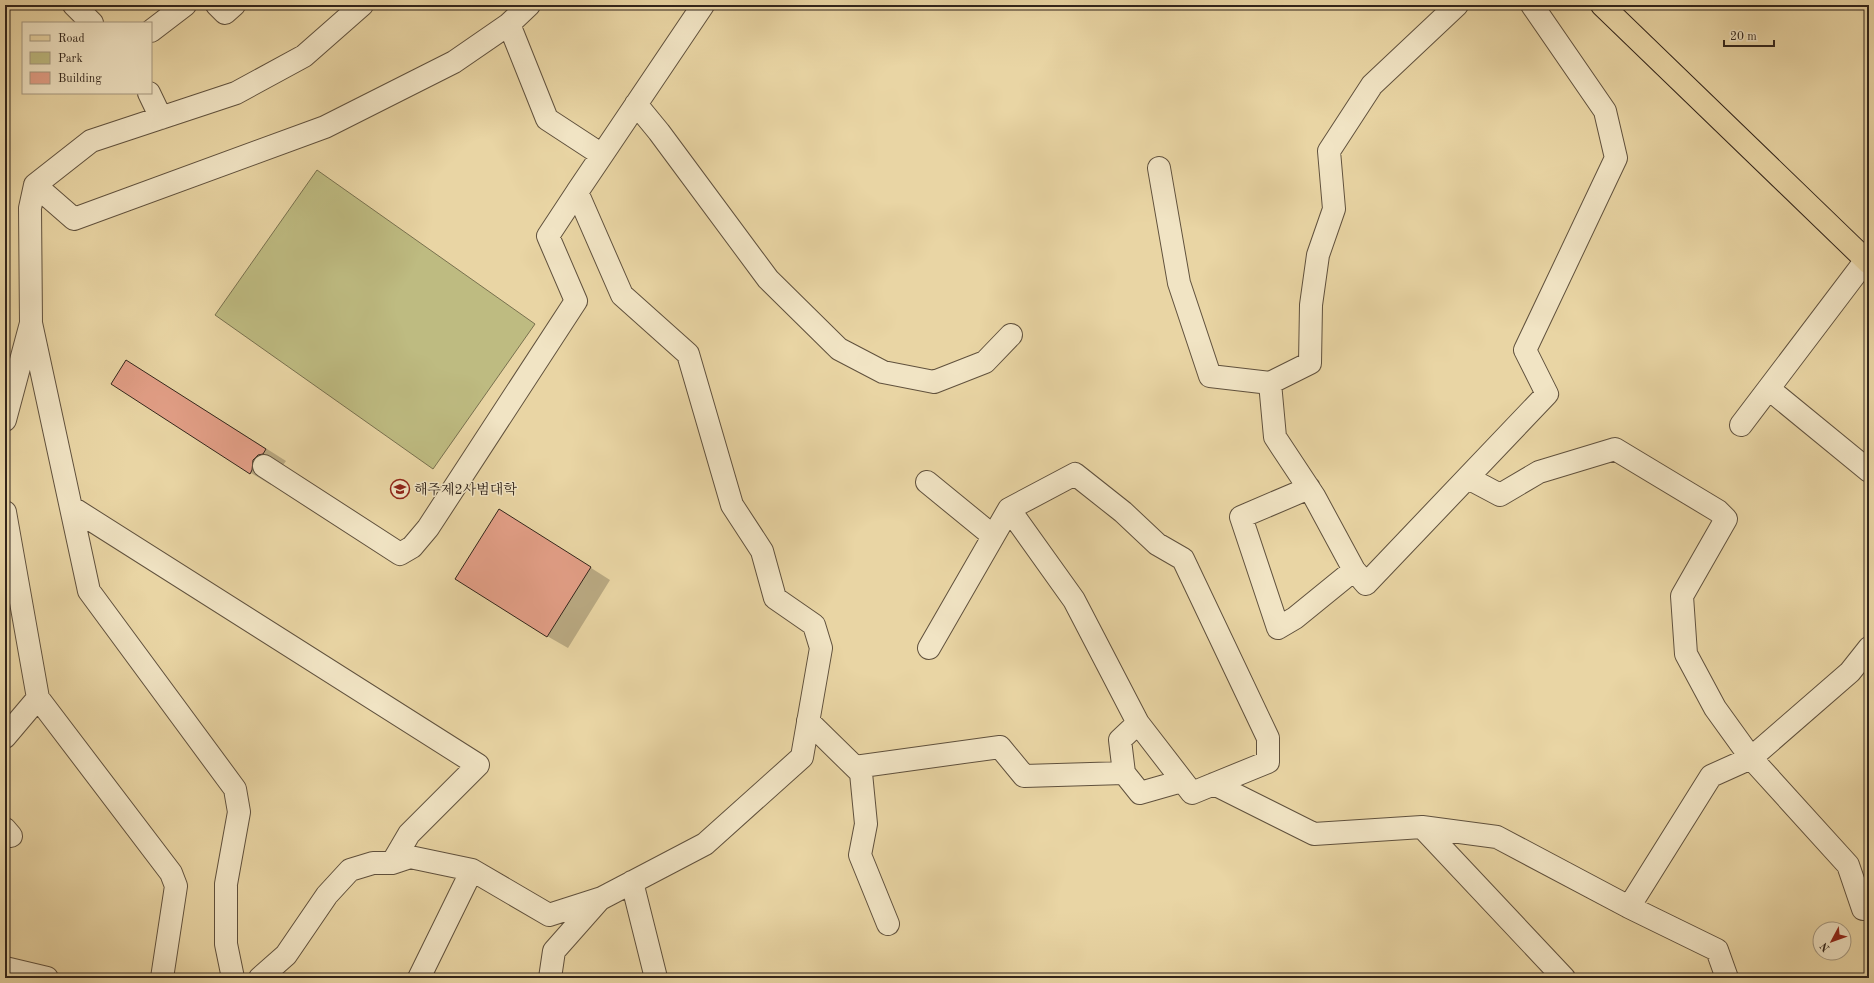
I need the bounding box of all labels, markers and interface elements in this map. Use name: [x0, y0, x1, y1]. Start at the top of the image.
legend: [22, 22, 152, 94]
scale bar: [1724, 22, 1774, 48]
text: 20 m: [1730, 31, 1757, 43]
text: Road: [58, 33, 85, 45]
text: Park: [58, 53, 83, 65]
text: Building: [58, 73, 102, 85]
school or university icon: 해주제2사범대학: [389, 478, 411, 500]
place label: 해주제2사범대학: [414, 482, 517, 497]
north arrow: [1812, 921, 1852, 961]
text: N: [1818, 939, 1832, 953]

